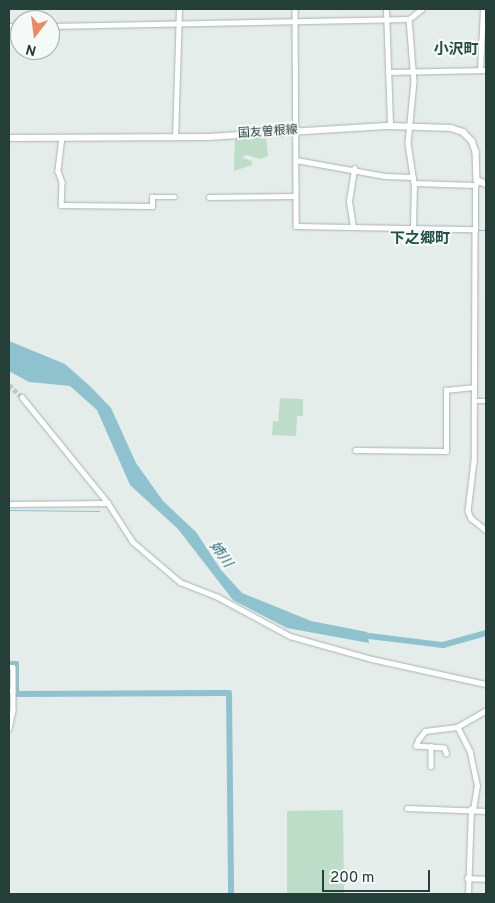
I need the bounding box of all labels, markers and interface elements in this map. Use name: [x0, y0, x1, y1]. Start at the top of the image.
north arrow: [10, 10, 60, 60]
text: N: [24, 39, 38, 59]
district label: 小沢町: [434, 42, 478, 60]
street label: 国友曽根線: [238, 124, 298, 142]
district label: 下之郷町: [390, 231, 450, 249]
water label: 姉川: [205, 539, 235, 571]
scale bar: [325, 860, 432, 892]
text: 200 m: [330, 869, 375, 888]

